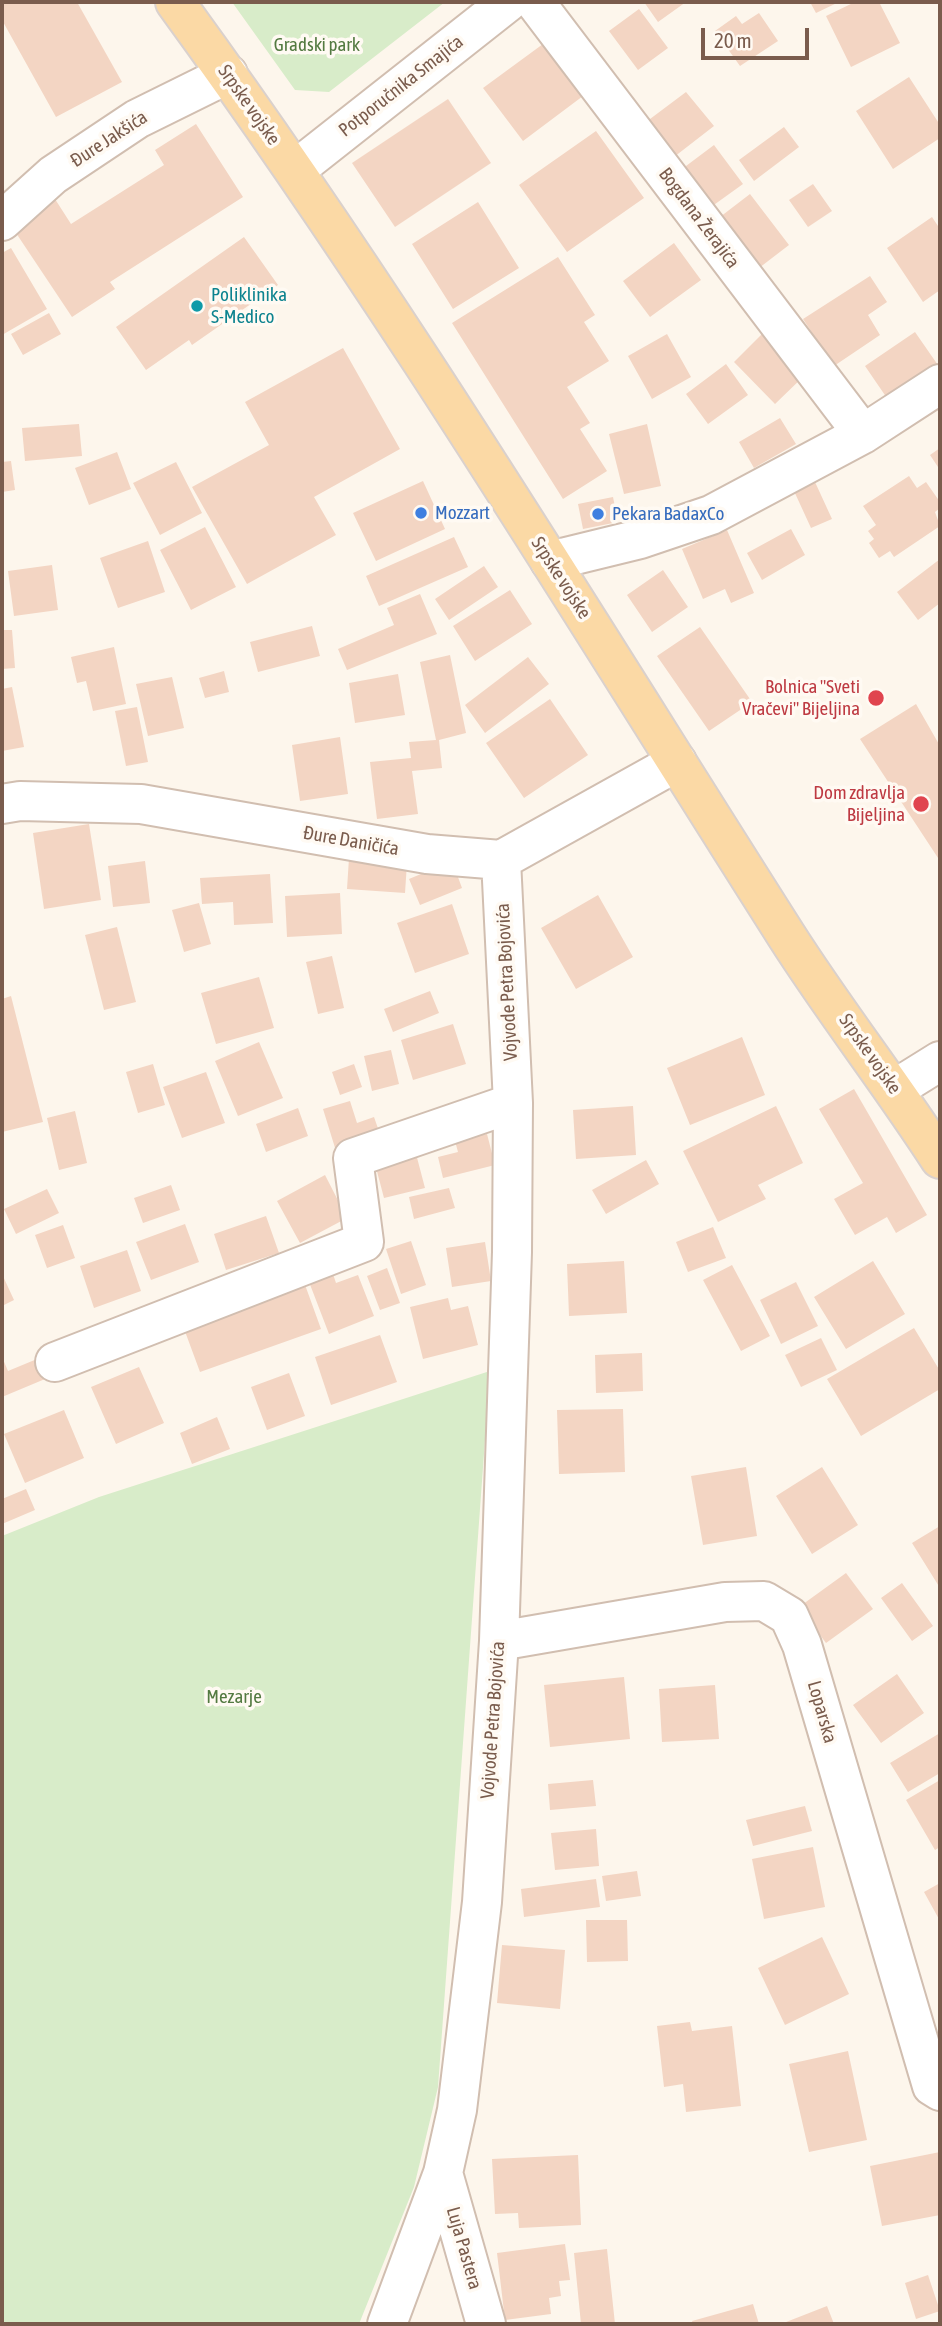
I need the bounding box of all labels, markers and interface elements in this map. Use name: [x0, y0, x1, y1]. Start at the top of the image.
scale bar: [704, 14, 813, 58]
text: 20 m: [714, 28, 752, 52]
street label: Potporučnika Smajića: [334, 30, 468, 142]
park label: Gradski park: [274, 34, 360, 56]
street label: Srpske vojske: [213, 60, 285, 150]
street label: Đure Jakšića: [66, 106, 152, 172]
street label: Bogdana Žerajića: [654, 163, 744, 273]
place label: Poliklinika S-Medico: [211, 284, 287, 328]
marker: Poliklinika S-Medico: [189, 298, 205, 314]
place label: Mozzart: [435, 502, 490, 524]
place label: Pekara BadaxCo: [612, 503, 724, 525]
marker: Mozzart: [413, 505, 429, 521]
marker: Pekara BadaxCo: [590, 506, 606, 522]
street label: Srpske vojske: [526, 533, 596, 623]
place label: Bolnica "Sveti Vračevi" Bijeljina: [742, 676, 860, 720]
marker: Bolnica "Sveti Vračevi" Bijeljina: [866, 688, 886, 708]
place label: Dom zdravlja Bijeljina: [813, 782, 905, 826]
marker: Dom zdravlja Bijeljina: [911, 794, 931, 814]
street label: Đure Daničića: [301, 821, 401, 861]
street label: Vojvode Petra Bojovića: [491, 903, 523, 1061]
street label: Srpske vojske: [834, 1009, 906, 1099]
street label: Vojvode Petra Bojovića: [476, 1640, 510, 1800]
street label: Loparska: [802, 1678, 842, 1746]
park label: Mezarje: [206, 1686, 262, 1708]
street label: Luja Pastera: [441, 2204, 487, 2292]

